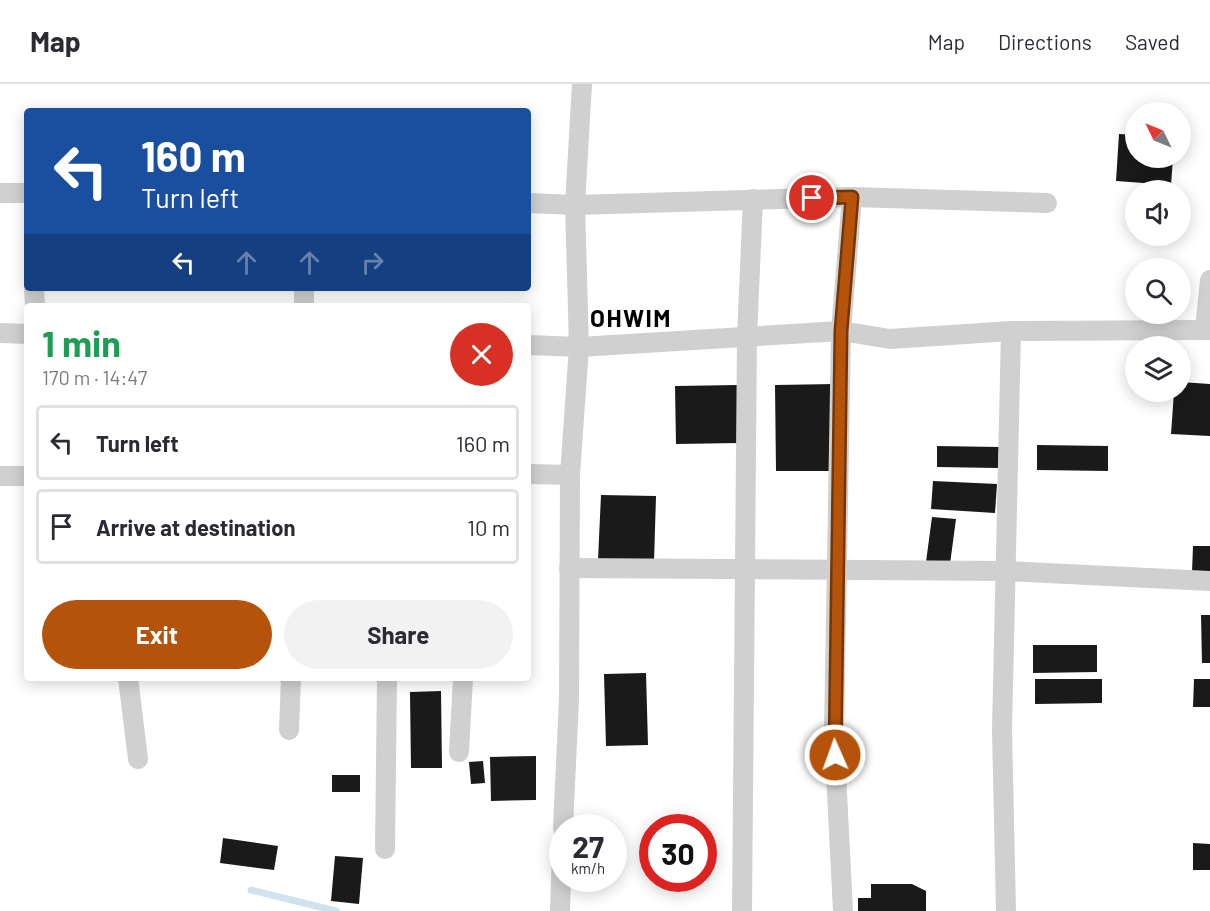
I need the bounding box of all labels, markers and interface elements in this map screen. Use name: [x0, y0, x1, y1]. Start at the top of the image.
text: Map: [30, 24, 81, 58]
text: Map: [928, 29, 965, 54]
text: Directions: [998, 29, 1092, 54]
text: Saved: [1125, 29, 1180, 54]
north arrow: [1125, 102, 1191, 168]
map controls: [1125, 102, 1191, 402]
text: 160 m: [141, 130, 246, 180]
icon: left: [42, 132, 120, 210]
pin: [786, 172, 837, 223]
button: sound: [1125, 180, 1191, 246]
text: Turn left: [141, 181, 239, 213]
icon: arrive: [795, 181, 828, 214]
icon: left: [167, 246, 200, 279]
icon: ahead: [230, 246, 263, 279]
icon: ahead: [293, 246, 326, 279]
icon: right: [356, 246, 389, 279]
button: search: [1125, 258, 1191, 324]
district label: OHWIM: [590, 303, 672, 332]
text: 1 min: [42, 321, 121, 364]
button: close: [450, 323, 513, 386]
button: layers: [1125, 336, 1191, 402]
text: 170 m · 14:47: [42, 365, 147, 389]
icon: left: [45, 426, 78, 459]
text: Turn left: [96, 430, 179, 456]
text: 160 m: [456, 430, 510, 456]
icon: arrive: [45, 510, 78, 543]
text: Arrive at destination: [96, 514, 295, 540]
text: 10 m: [467, 514, 510, 540]
button: Exit: [42, 600, 272, 669]
button: Share: [284, 600, 513, 669]
position arrow: [803, 723, 867, 787]
speed limit sign: 30: [639, 814, 717, 892]
text: 27: [572, 828, 604, 864]
text: km/h: [571, 859, 605, 877]

